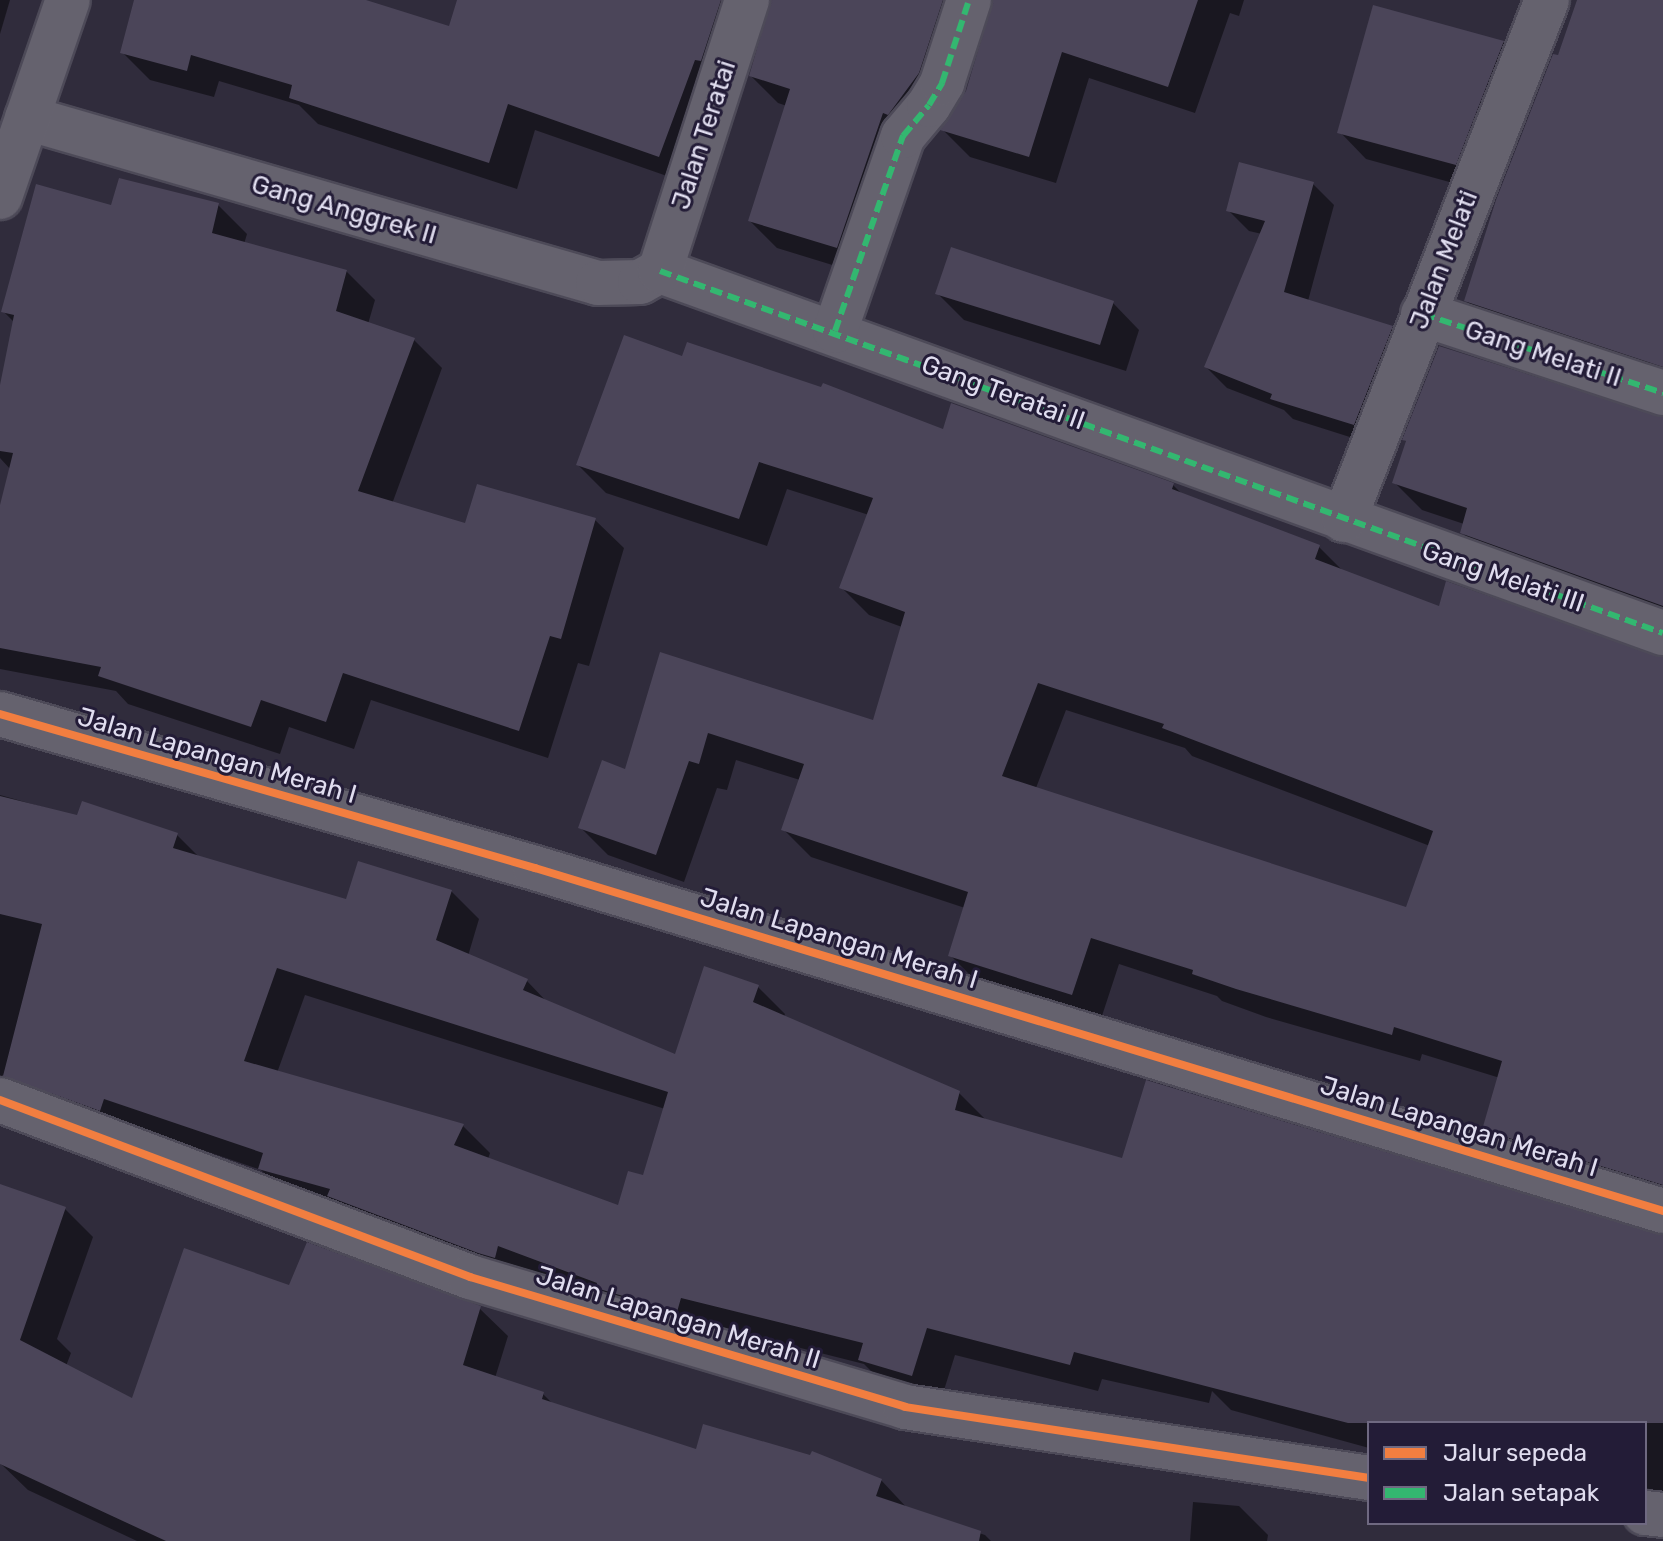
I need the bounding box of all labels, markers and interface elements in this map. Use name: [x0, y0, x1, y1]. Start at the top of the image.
street label: Jalan Teratai: [665, 56, 743, 214]
street label: Gang Anggrek II: [247, 169, 441, 251]
street label: Jalan Melati: [1403, 186, 1485, 334]
street label: Gang Melati II: [1461, 314, 1625, 394]
street label: Gang Teratai II: [917, 349, 1089, 437]
street label: Gang Melati III: [1418, 535, 1588, 619]
street label: Jalan Lapangan Merah I: [74, 701, 360, 811]
street label: Jalan Lapangan Merah I: [696, 882, 982, 996]
street label: Jalan Lapangan Merah I: [1316, 1070, 1602, 1184]
street label: Jalan Lapangan Merah II: [532, 1260, 824, 1376]
legend: [1367, 1421, 1647, 1525]
text: Jalur sepeda: [1443, 1439, 1587, 1467]
text: Jalan setapak: [1443, 1479, 1599, 1507]

